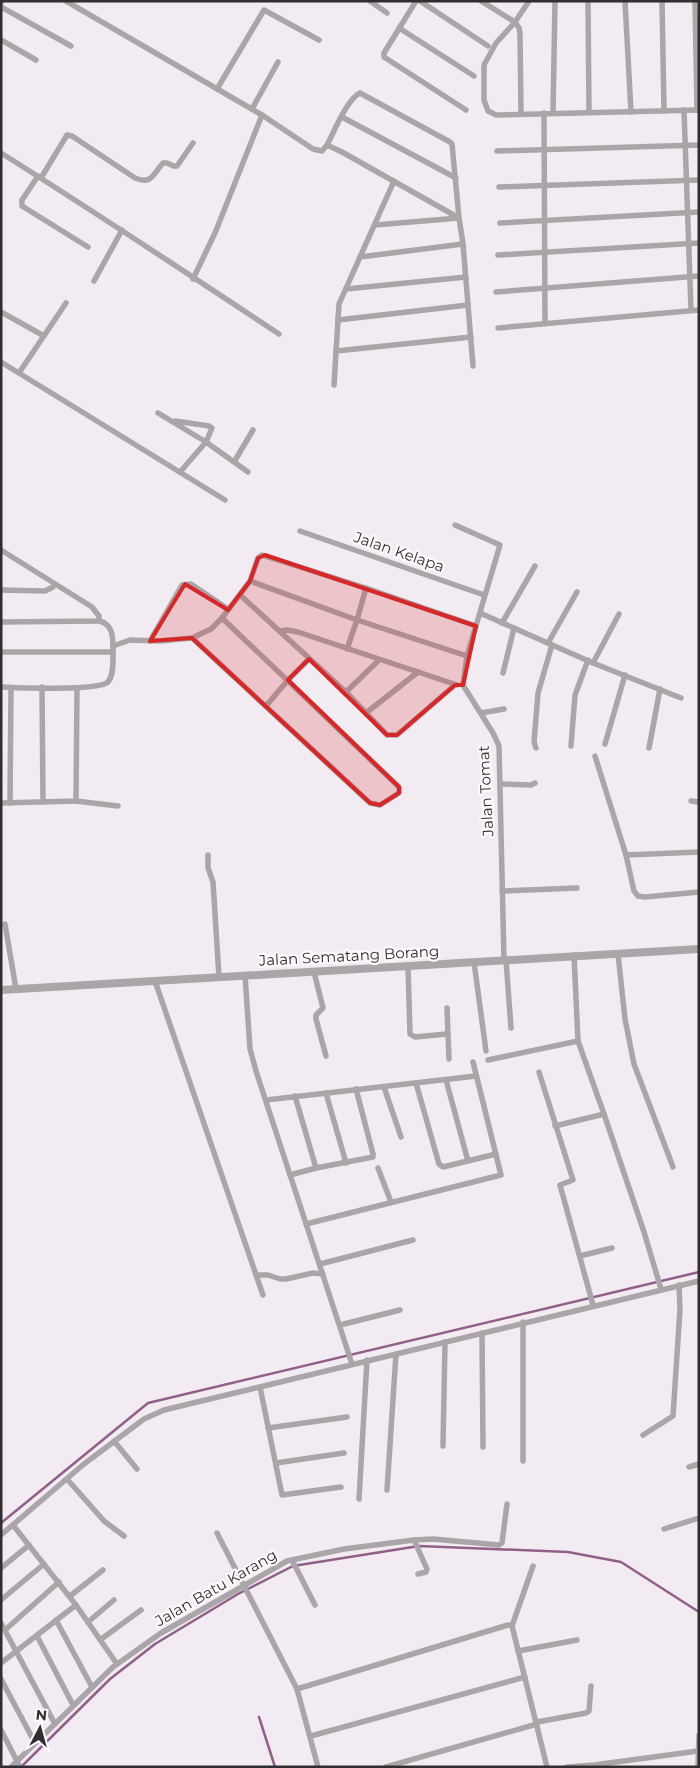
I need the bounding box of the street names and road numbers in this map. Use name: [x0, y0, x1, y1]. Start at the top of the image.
street label: Jalan Kelapa: [350, 527, 447, 576]
street label: Jalan Tomat: [474, 745, 497, 838]
street label: Jalan Sematang Borang: [257, 941, 440, 970]
street label: Jalan Batu Karang: [151, 1545, 280, 1631]

